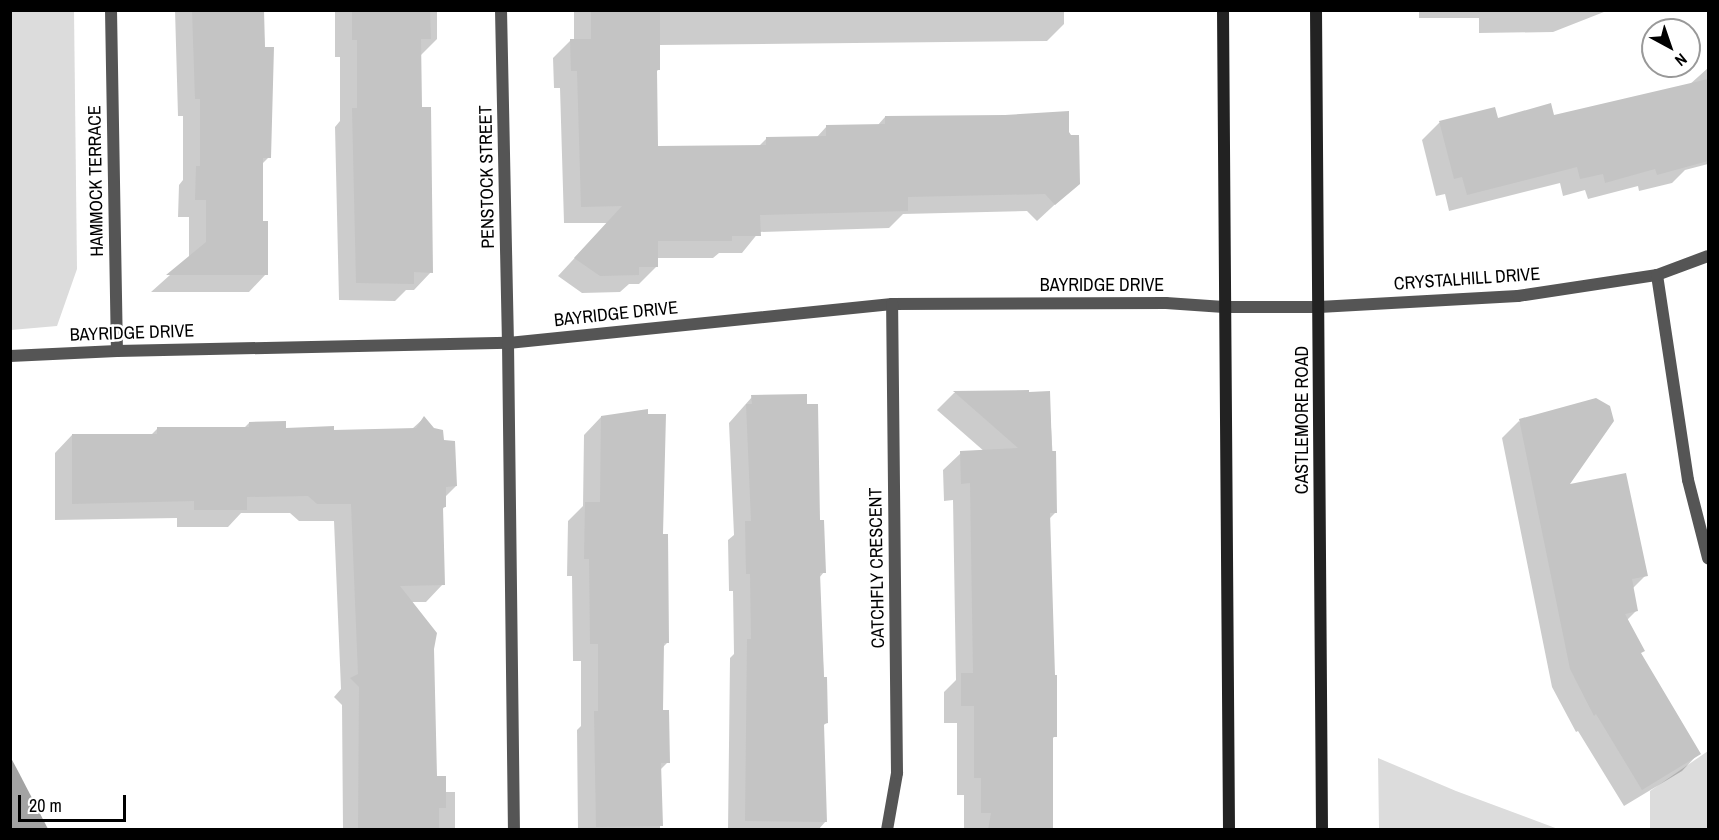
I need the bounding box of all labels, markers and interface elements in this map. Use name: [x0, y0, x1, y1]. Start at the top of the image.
north arrow: [1641, 18, 1701, 78]
text: N: [1671, 49, 1692, 72]
street label: HAMMOCK TERRACE: [84, 105, 108, 257]
street label: PENSTOCK STREET: [475, 105, 499, 249]
street label: CRYSTALHILL DRIVE: [1393, 263, 1541, 295]
street label: BAYRIDGE DRIVE: [1040, 274, 1164, 296]
street label: BAYRIDGE DRIVE: [553, 297, 679, 331]
street label: BAYRIDGE DRIVE: [69, 320, 195, 346]
street label: CASTLEMORE ROAD: [1291, 346, 1313, 494]
street label: CATCHFLY CRESCENT: [865, 487, 889, 649]
scale bar: [21, 783, 129, 821]
text: 20 m: [29, 793, 62, 818]

